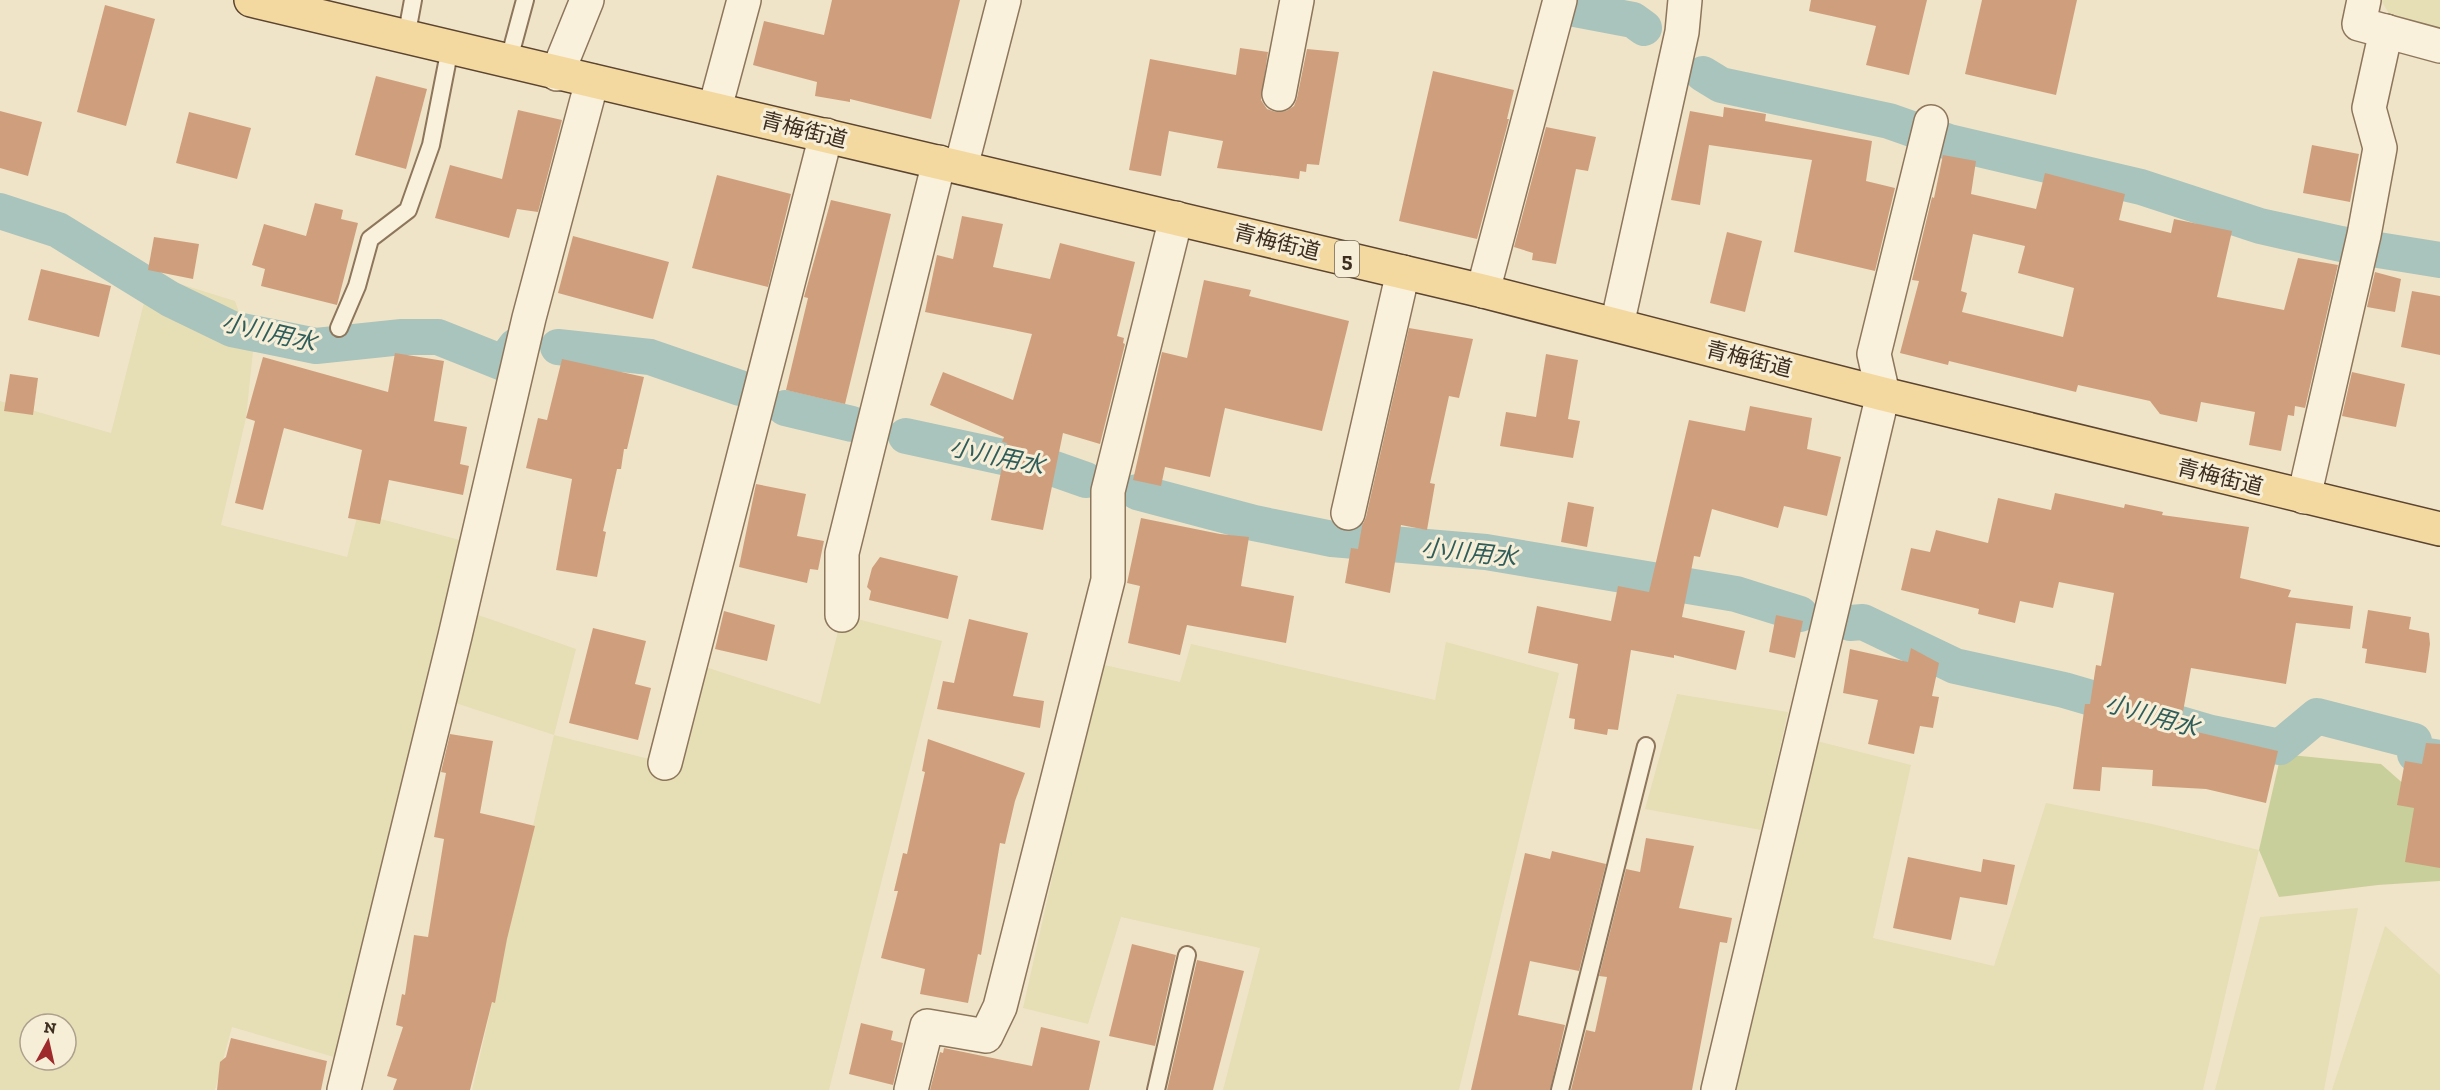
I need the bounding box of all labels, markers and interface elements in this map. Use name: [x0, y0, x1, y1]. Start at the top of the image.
street label: 青梅街道: [758, 106, 850, 154]
street label: 青梅街道: [1231, 218, 1323, 266]
road number: 5: [1335, 241, 1359, 277]
water label: 小川用水: [219, 307, 322, 358]
street label: 青梅街道: [1703, 335, 1795, 383]
water label: 小川用水: [947, 432, 1050, 481]
street label: 青梅街道: [2174, 453, 2266, 501]
water label: 小川用水: [1420, 533, 1521, 572]
water label: 小川用水: [2102, 688, 2205, 743]
north arrow: [18, 1012, 78, 1072]
text: N: [43, 1017, 57, 1038]

